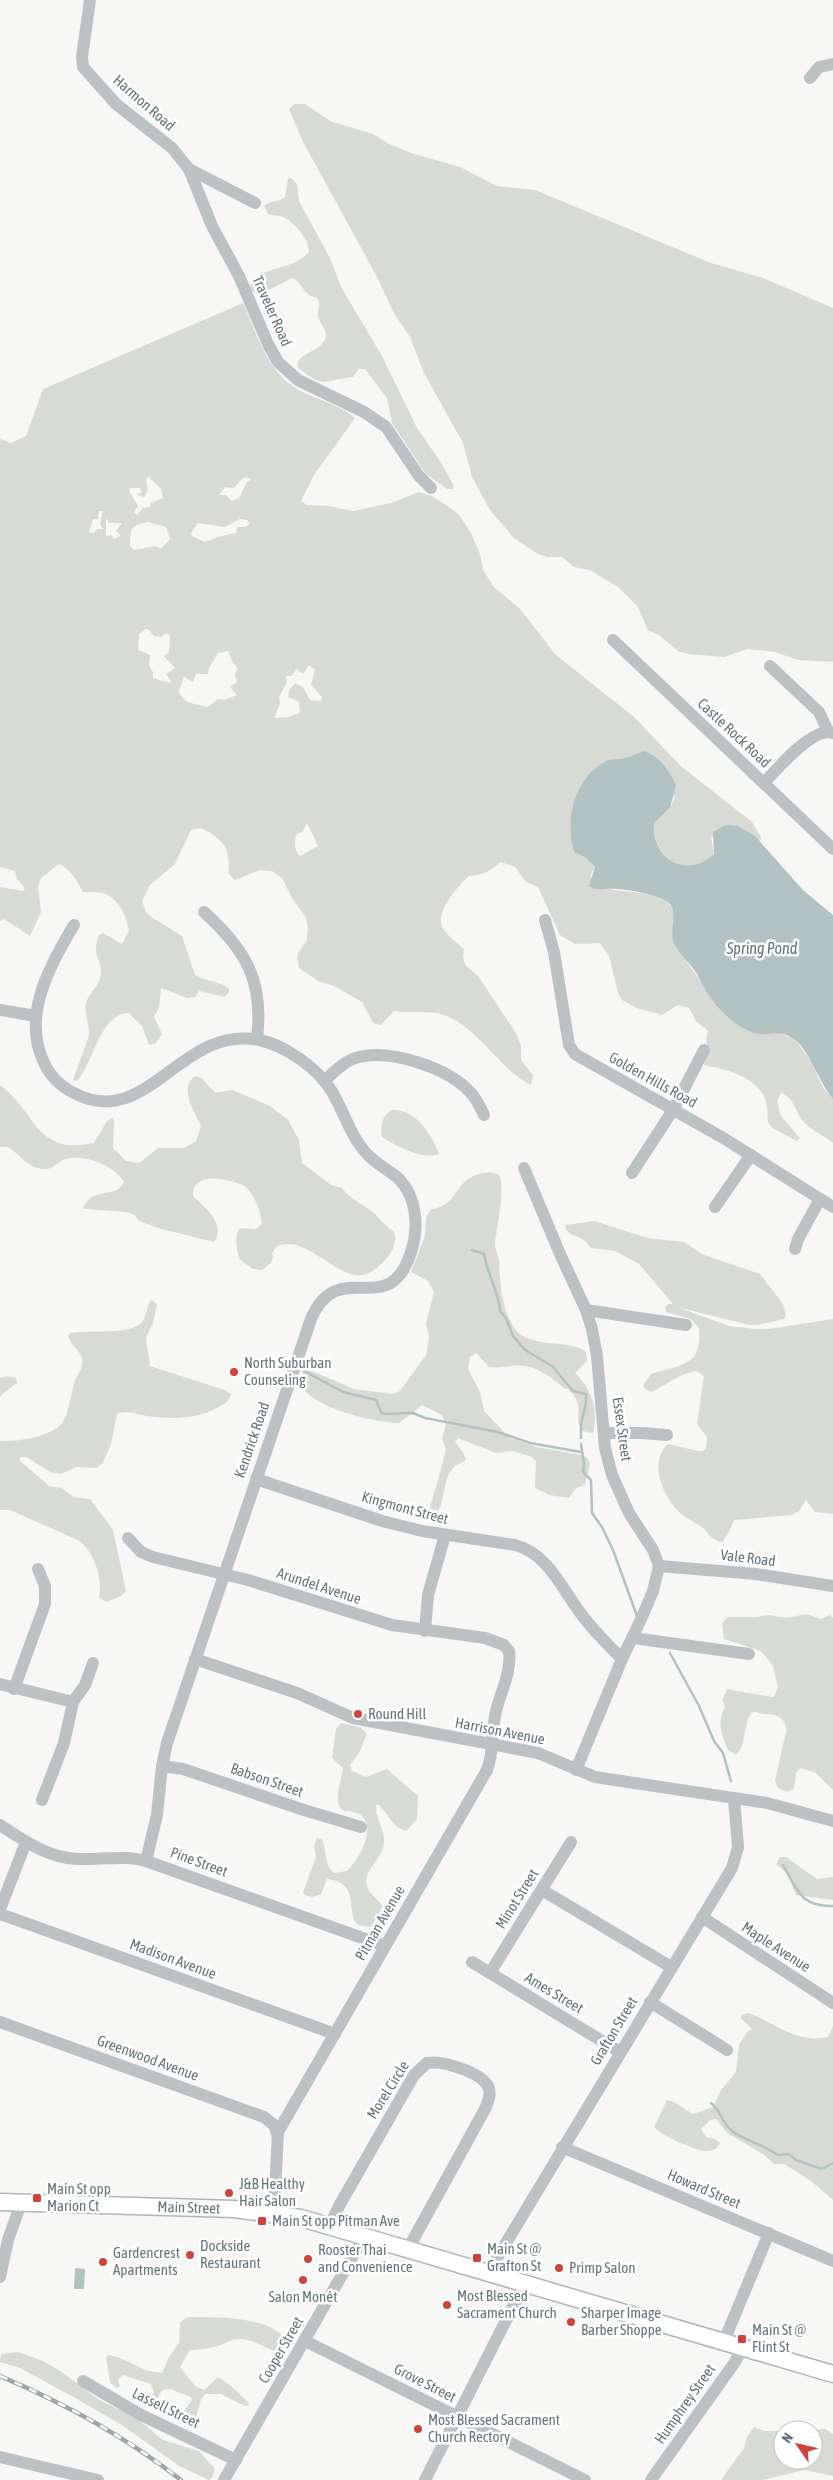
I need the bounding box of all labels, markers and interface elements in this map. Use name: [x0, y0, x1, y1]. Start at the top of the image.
street label: Harmon Road: [110, 71, 179, 134]
street label: Traveler Road: [249, 273, 296, 349]
street label: Castle Rock Road: [694, 695, 774, 771]
water label: Spring Pond: [726, 939, 798, 958]
street label: Golden Hills Road: [606, 1048, 700, 1111]
place label: North Suburban Counseling: [244, 1354, 332, 1388]
marker: North Suburban Counseling: [228, 1366, 240, 1378]
street label: Essex Street: [610, 1396, 635, 1462]
street label: Kendrick Road: [231, 1400, 272, 1480]
street label: Kingmont Street: [360, 1488, 450, 1527]
street label: Vale Road: [720, 1546, 776, 1569]
street label: Arundel Avenue: [275, 1564, 364, 1607]
place label: Round Hill: [368, 1705, 426, 1722]
marker: Round Hill: [352, 1708, 364, 1720]
street label: Harrison Avenue: [454, 1713, 547, 1748]
street label: Babson Street: [229, 1759, 306, 1800]
street label: Pine Street: [168, 1843, 230, 1880]
street label: Minot Street: [492, 1866, 542, 1932]
street label: Pitman Avenue: [351, 1882, 408, 1963]
street label: Maple Avenue: [739, 1918, 814, 1975]
street label: Madison Avenue: [128, 1935, 219, 1982]
street label: Ames Street: [522, 1968, 587, 2017]
street label: Grafton Street: [587, 1994, 641, 2068]
street label: Greenwood Avenue: [95, 2031, 201, 2084]
street label: Morel Circle: [363, 2057, 412, 2122]
street label: Howard Street: [665, 2165, 743, 2212]
place label: J&B Healthy Hair Salon: [239, 2175, 305, 2209]
place label: Main St opp Marion Ct: [47, 2180, 111, 2214]
marker: J&B Healthy Hair Salon: [223, 2187, 235, 2199]
marker: Main St opp Marion Ct: [31, 2192, 43, 2204]
street label: Main Street: [157, 2198, 221, 2217]
place label: Main St opp Pitman Ave: [272, 2212, 400, 2229]
marker: Main St opp Pitman Ave: [256, 2215, 268, 2227]
place label: Dockside Restaurant: [200, 2237, 261, 2271]
place label: Main St @ Grafton St: [487, 2240, 541, 2274]
place label: Rooster Thai and Convenience: [318, 2241, 413, 2275]
place label: Gardencrest Apartments: [113, 2244, 180, 2278]
marker: Dockside Restaurant: [184, 2249, 196, 2261]
marker: Main St @ Grafton St: [471, 2252, 483, 2264]
marker: Rooster Thai and Convenience: [302, 2253, 314, 2265]
marker: Gardencrest Apartments: [97, 2256, 109, 2268]
place label: Primp Salon: [569, 2259, 636, 2276]
marker: Primp Salon: [553, 2262, 565, 2274]
marker: Salon Monét: [297, 2274, 309, 2286]
place label: Most Blessed Sacrament Church: [457, 2287, 557, 2321]
place label: Salon Monét: [269, 2288, 338, 2305]
marker: Most Blessed Sacrament Church: [441, 2299, 453, 2311]
place label: Sharper Image Barber Shoppe: [581, 2304, 662, 2338]
street label: Cooper Street: [255, 2313, 306, 2386]
marker: Sharper Image Barber Shoppe: [565, 2316, 577, 2328]
place label: Main St @ Flint St: [752, 2321, 806, 2355]
marker: Main St @ Flint St: [736, 2333, 748, 2345]
street label: Grove Street: [391, 2360, 459, 2405]
street label: Humphrey Street: [651, 2361, 718, 2447]
street label: Lassell Street: [130, 2384, 203, 2431]
place label: Most Blessed Sacrament Church Rectory: [428, 2411, 560, 2445]
north arrow: [773, 2420, 823, 2470]
marker: Most Blessed Sacrament Church Rectory: [412, 2423, 424, 2435]
text: N: [778, 2430, 796, 2446]

